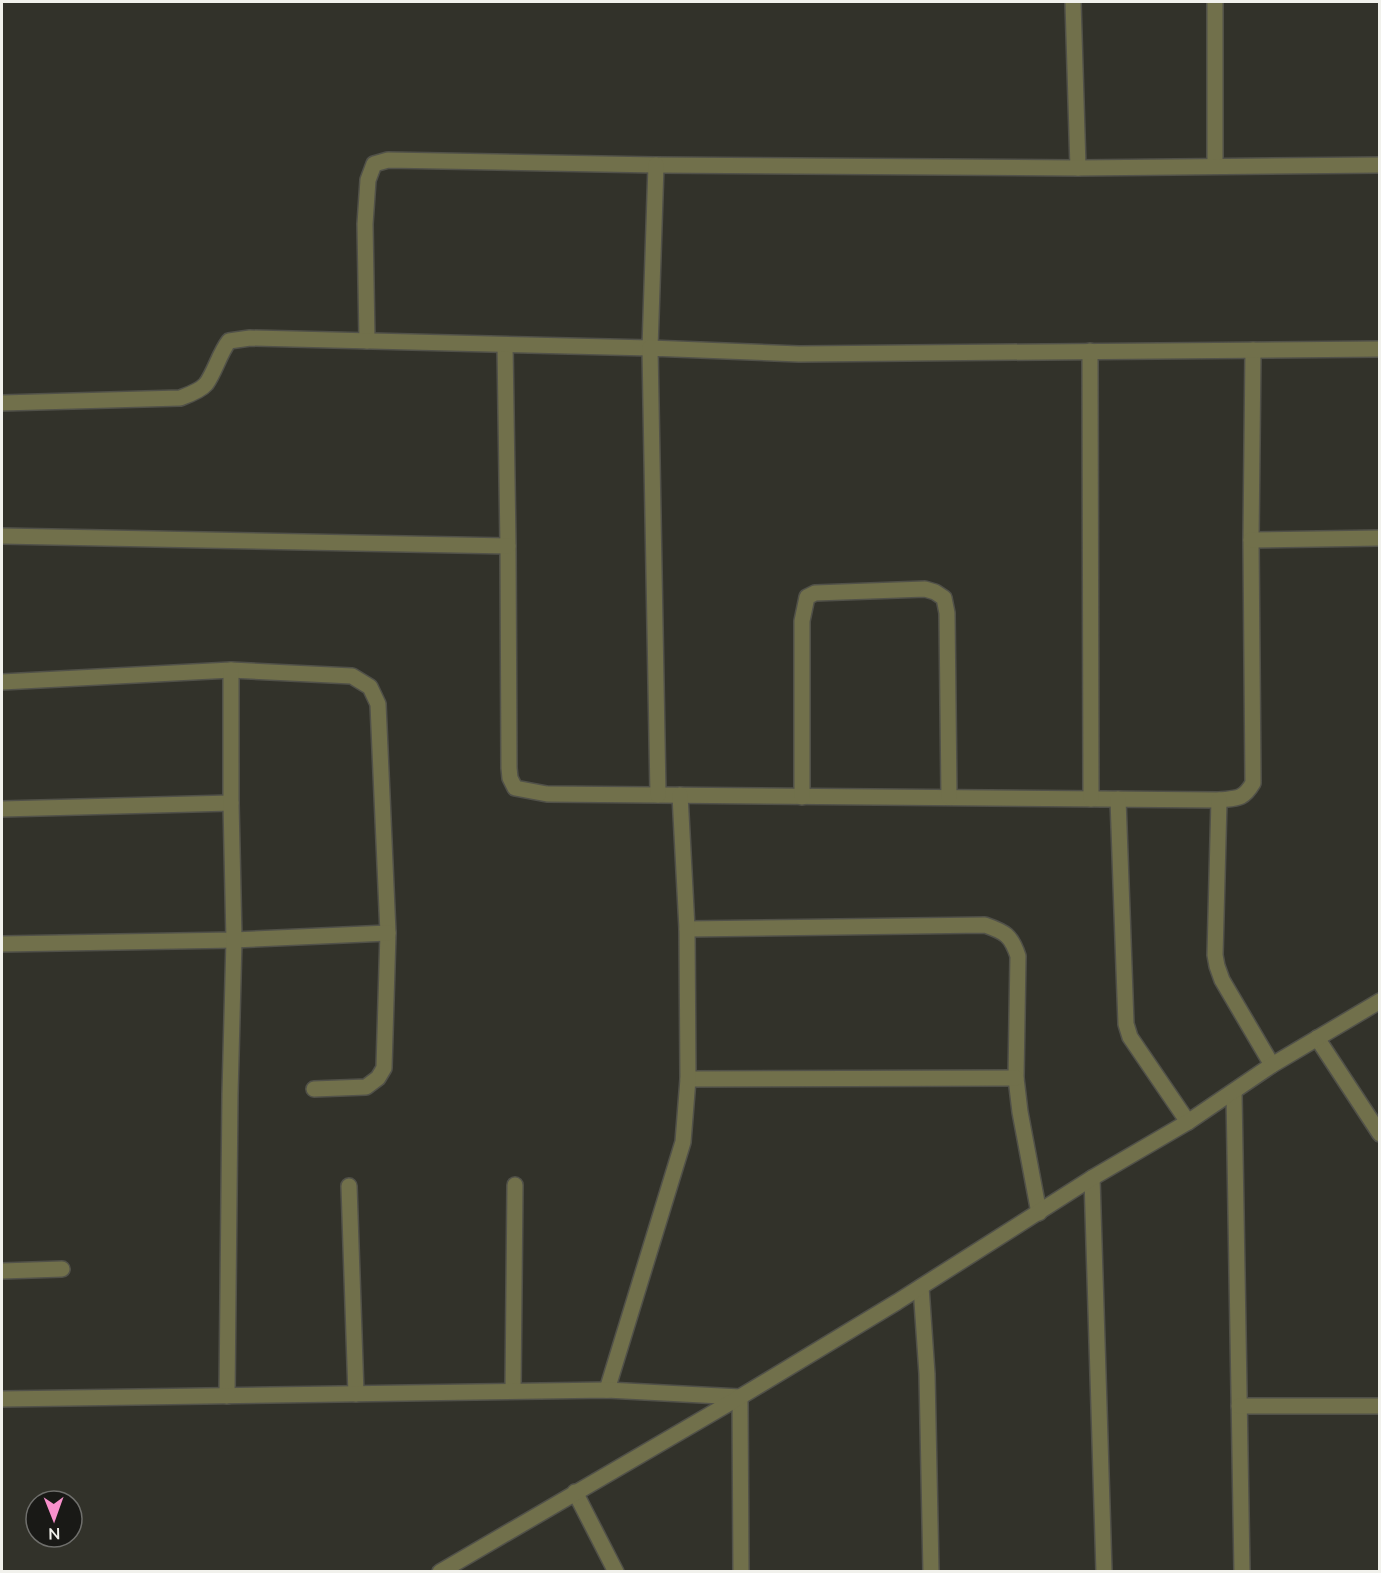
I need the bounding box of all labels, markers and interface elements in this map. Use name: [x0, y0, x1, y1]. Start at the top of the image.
north arrow: [24, 1489, 84, 1549]
text: N: [48, 1524, 60, 1544]

